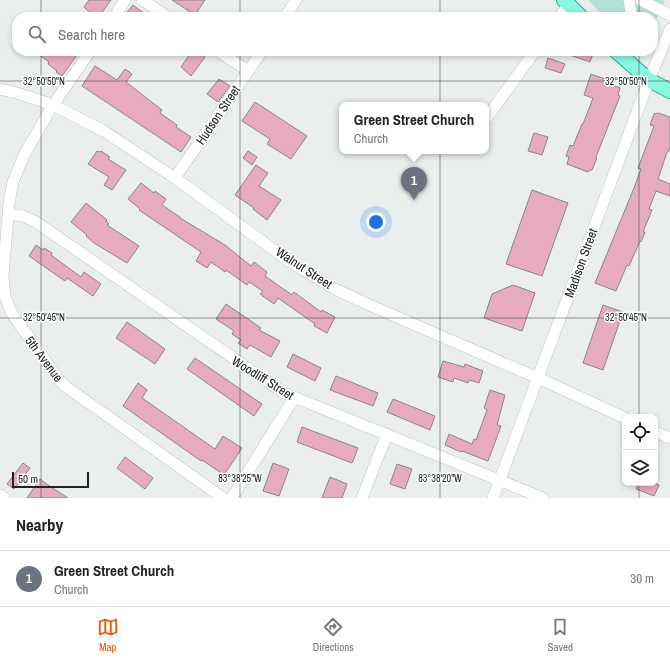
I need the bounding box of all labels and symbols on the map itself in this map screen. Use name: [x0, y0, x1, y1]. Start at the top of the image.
text: 32°50'50"N: [23, 75, 65, 88]
text: 32°50'50"N: [605, 75, 647, 88]
street label: Hudson Street: [192, 82, 244, 148]
pin: 1: [401, 167, 427, 200]
your location: [366, 212, 386, 232]
street label: Madison Street: [561, 226, 601, 300]
street label: Walnut Street: [272, 243, 336, 293]
text: 32°50'45"N: [23, 311, 65, 324]
text: 32°50'45"N: [605, 311, 647, 324]
street label: 5th Avenue: [21, 333, 67, 385]
street label: Woodliff Street: [229, 352, 297, 404]
scale bar: [12, 470, 89, 489]
text: 83°38'25"W: [218, 472, 262, 485]
text: 83°38'20"W: [418, 472, 462, 485]

